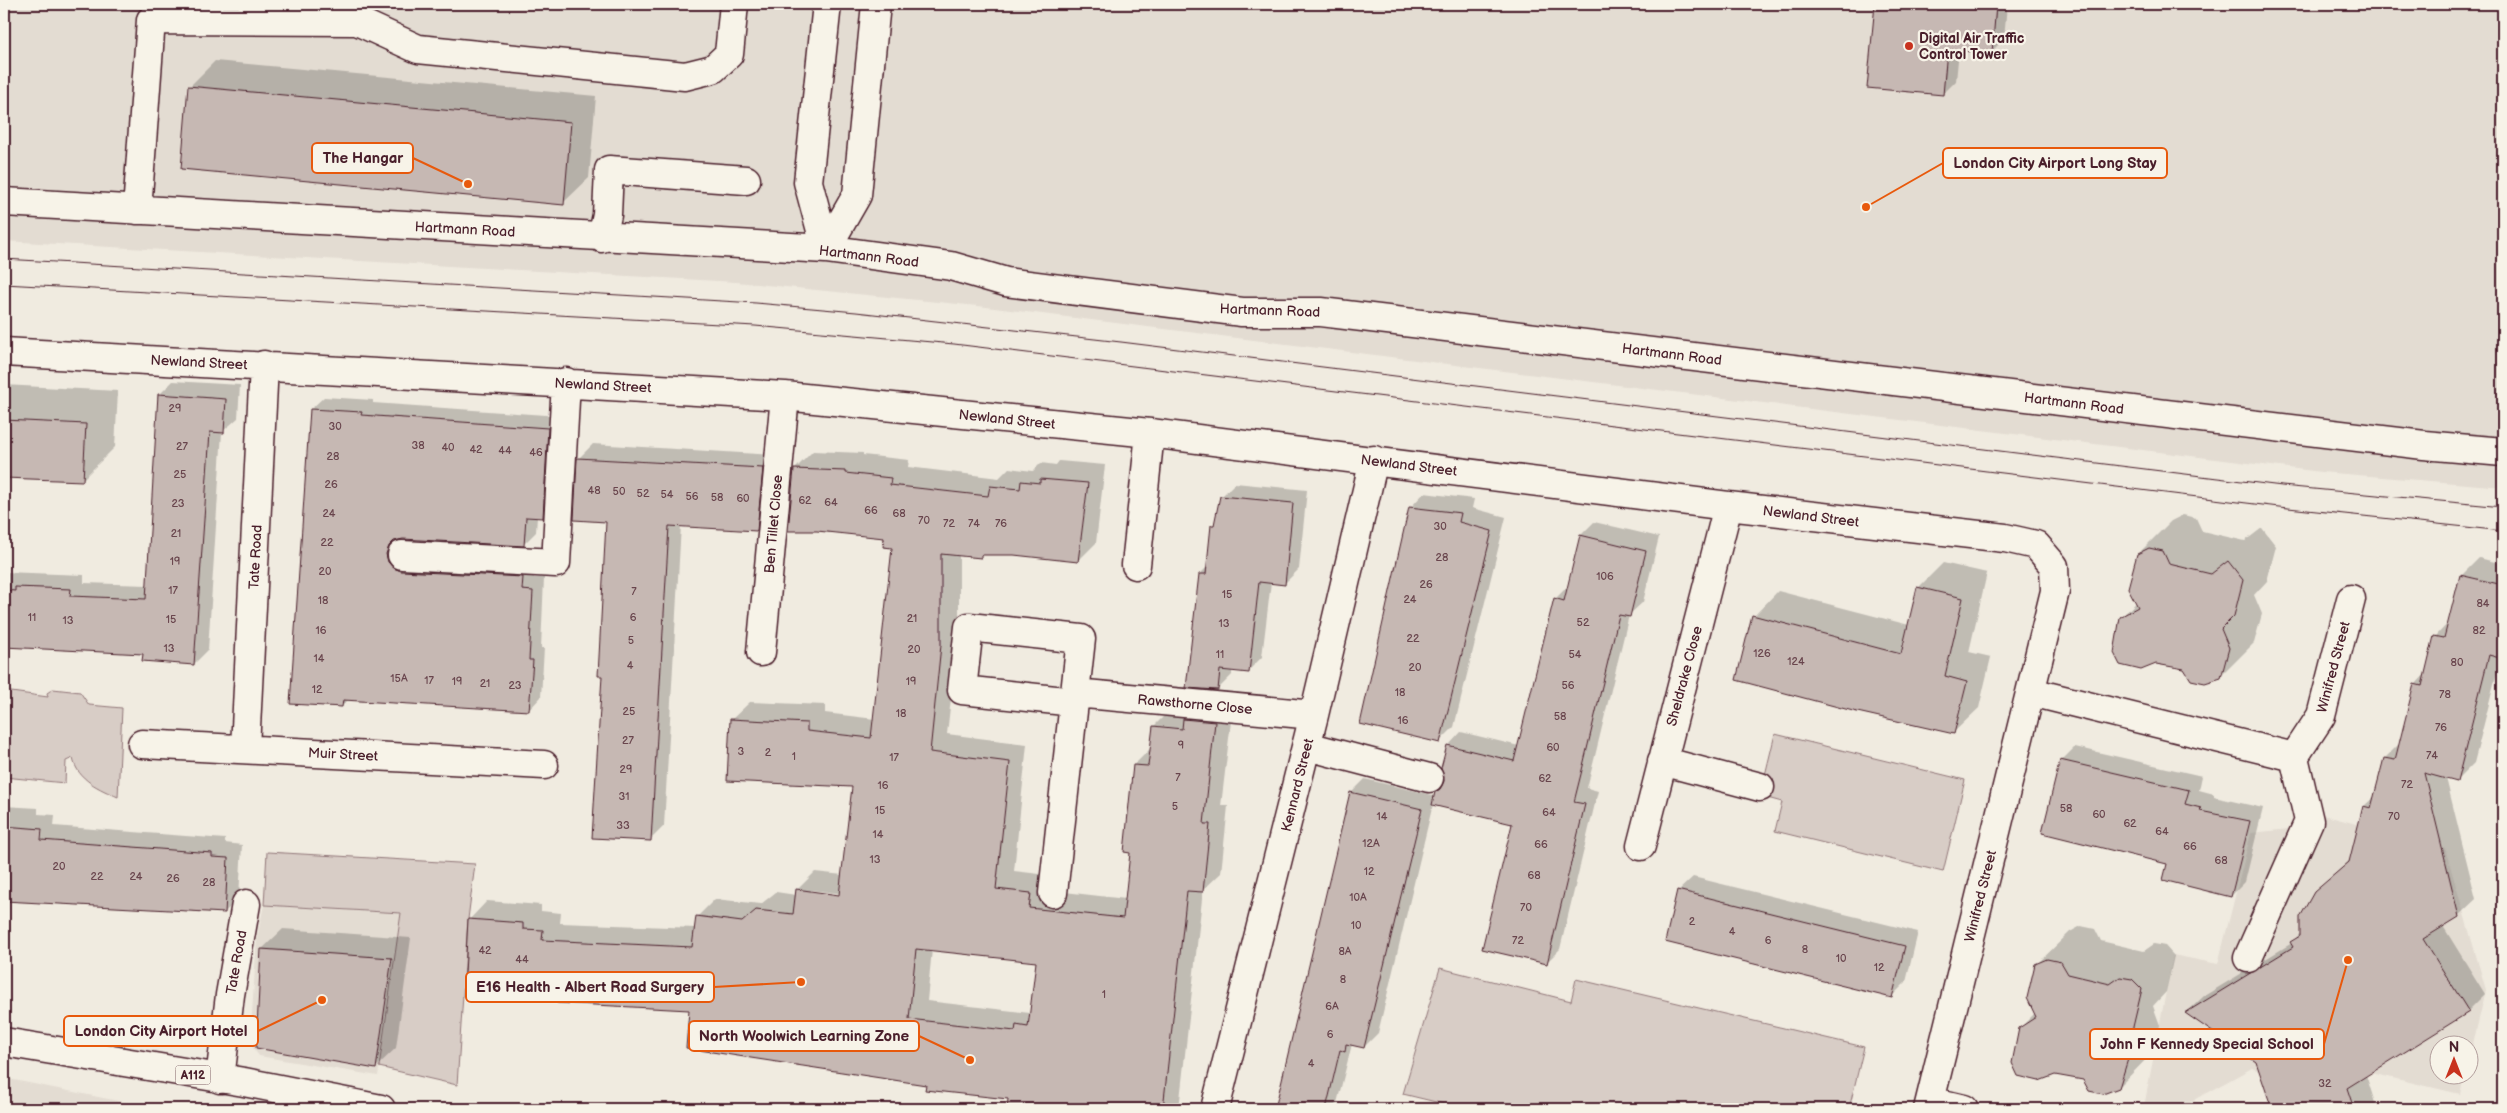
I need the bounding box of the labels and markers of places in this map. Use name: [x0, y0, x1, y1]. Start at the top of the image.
place label: Digital Air Traffic Control Tower: [1919, 30, 2025, 63]
marker: Digital Air Traffic Control Tower: [1903, 40, 1915, 52]
callout: The Hangar: [312, 143, 413, 173]
callout: London City Airport Long Stay: [1943, 148, 2167, 178]
callout: E16 Health - Albert Road Surgery: [466, 972, 714, 1002]
callout: London City Airport Hotel: [64, 1016, 258, 1046]
callout: North Woolwich Learning Zone: [689, 1021, 919, 1051]
callout: John F Kennedy Special School: [2090, 1029, 2324, 1059]

